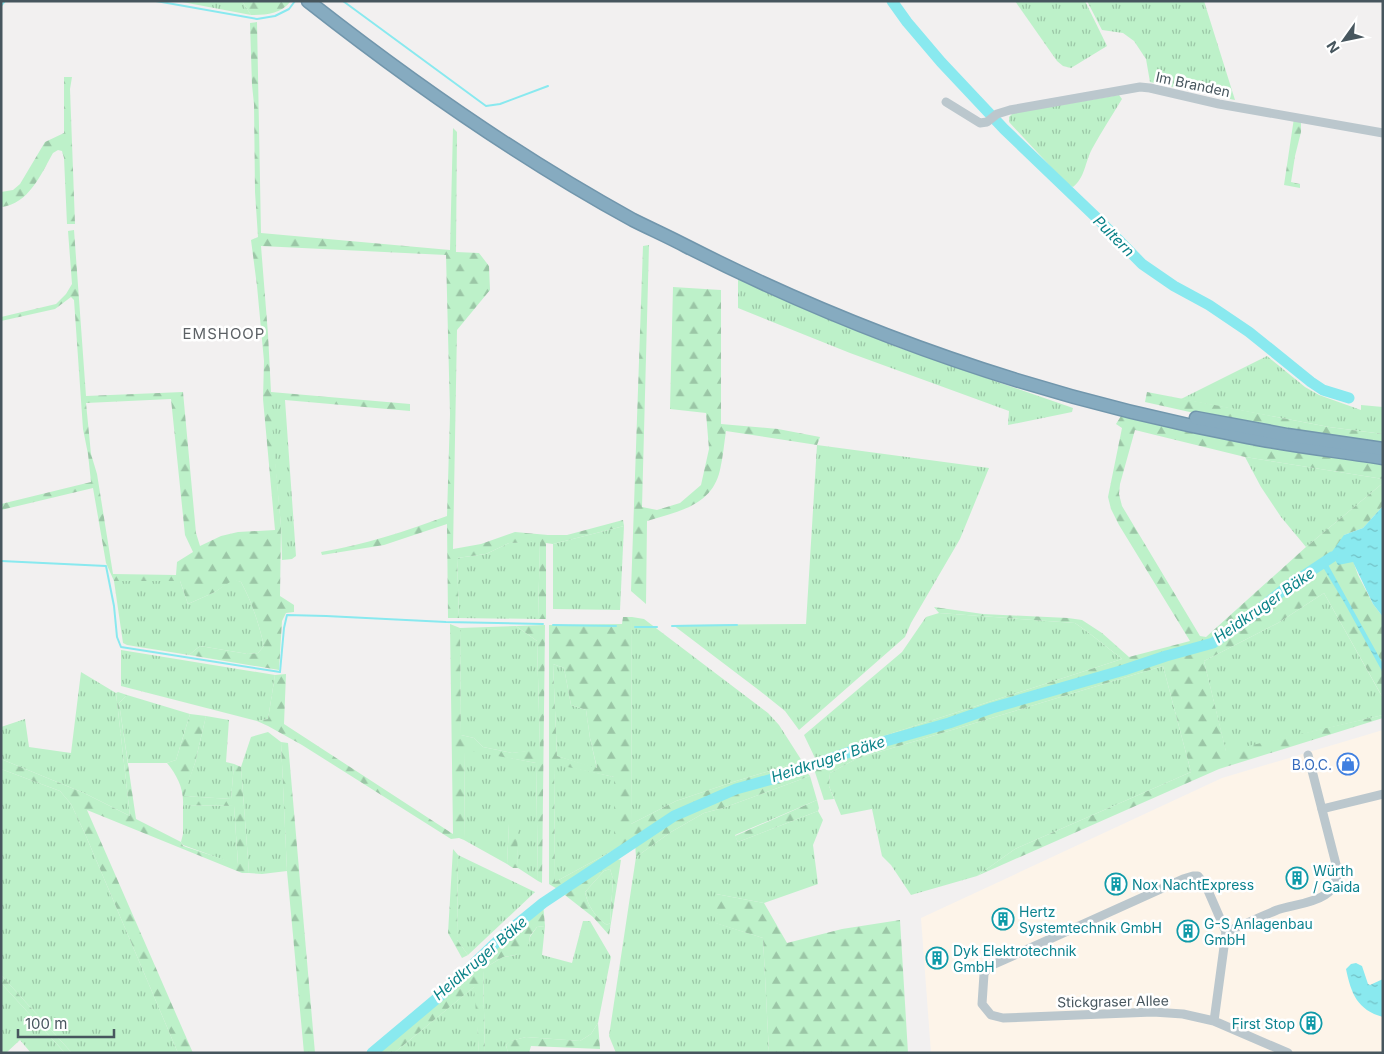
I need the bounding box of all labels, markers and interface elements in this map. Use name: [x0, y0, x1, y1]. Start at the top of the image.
north arrow: [1319, 15, 1369, 65]
text: N: [1323, 38, 1343, 56]
street label: Im Branden: [1154, 68, 1232, 100]
water label: Pultern: [1089, 211, 1139, 261]
district label: EMSHOOP: [183, 324, 265, 343]
water label: Heidkruger Bäke: [1210, 563, 1318, 647]
water label: Heidkruger Bäke: [769, 732, 887, 786]
shop icon: B.O.C.: [1336, 752, 1360, 776]
place label: B.O.C.: [1292, 756, 1332, 773]
place label: Würth / Gaida: [1313, 862, 1360, 895]
building icon: Würth / Gaida: [1285, 866, 1309, 890]
building icon: Nox NachtExpress: [1104, 872, 1128, 896]
place label: Nox NachtExpress: [1132, 876, 1254, 893]
place label: Hertz Systemtechnik GmbH: [1019, 903, 1162, 936]
building icon: Hertz Systemtechnik GmbH: [991, 907, 1015, 931]
water label: Heidkruger Bäke: [429, 912, 531, 1004]
place label: G-S Anlagenbau GmbH: [1204, 915, 1313, 948]
building icon: G-S Anlagenbau GmbH: [1176, 919, 1200, 943]
place label: Dyk Elektrotechnik GmbH: [953, 942, 1077, 975]
building icon: Dyk Elektrotechnik GmbH: [925, 946, 949, 970]
street label: Stickgraser Allee: [1057, 992, 1169, 1010]
scale bar: [18, 1006, 114, 1038]
building icon: First Stop: [1299, 1011, 1323, 1035]
text: 100 m: [25, 1014, 67, 1033]
place label: First Stop: [1232, 1015, 1295, 1032]

